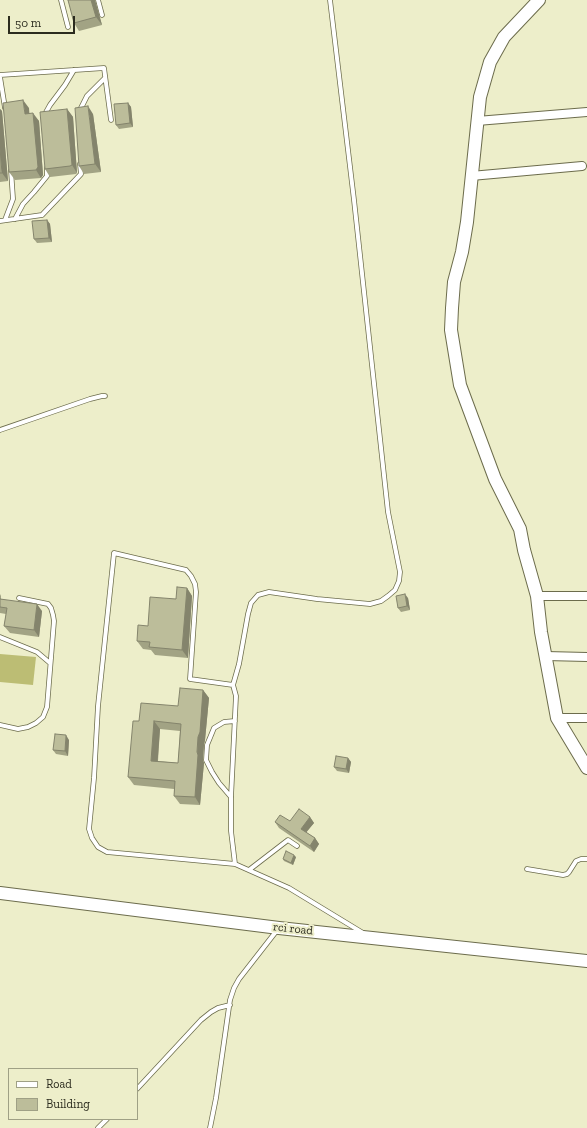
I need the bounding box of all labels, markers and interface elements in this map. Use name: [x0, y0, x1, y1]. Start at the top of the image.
scale bar: [10, 8, 77, 34]
text: 50 m: [15, 16, 41, 30]
street label: rci road: [272, 920, 314, 938]
legend: [8, 1068, 138, 1120]
text: Road: [46, 1077, 72, 1091]
text: Building: [46, 1097, 90, 1111]

